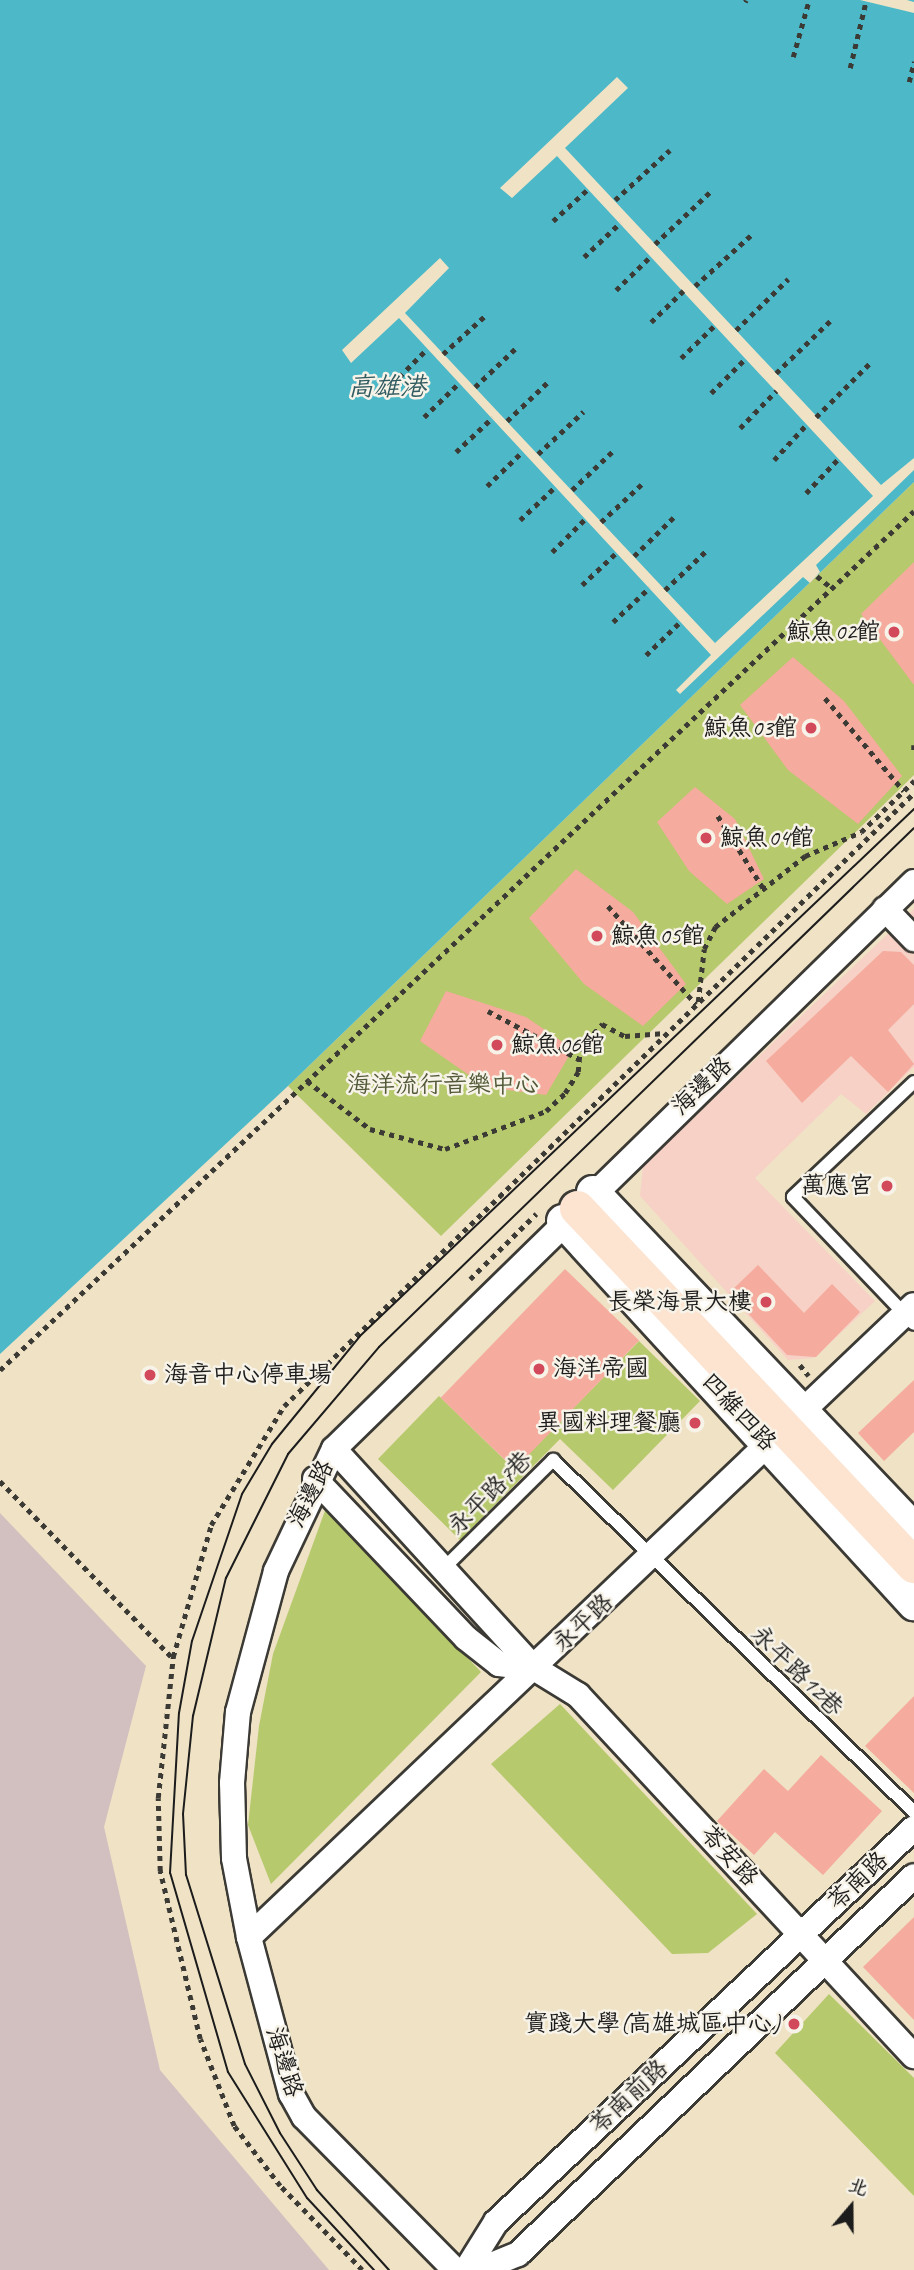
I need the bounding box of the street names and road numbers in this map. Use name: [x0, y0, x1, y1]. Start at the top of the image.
street label: 海邊路: [666, 1051, 738, 1121]
street label: 四維四路: [696, 1367, 782, 1457]
street label: 永平路7巷: [442, 1445, 538, 1541]
street label: 海邊路: [282, 1455, 340, 1533]
street label: 永平路: [547, 1588, 619, 1658]
street label: 永平路12巷: [745, 1620, 849, 1722]
street label: 苓安路: [694, 1820, 764, 1892]
street label: 苓南路: [822, 1846, 894, 1916]
street label: 海邊路: [259, 2023, 309, 2101]
street label: 苓南前路: [584, 2054, 674, 2140]

